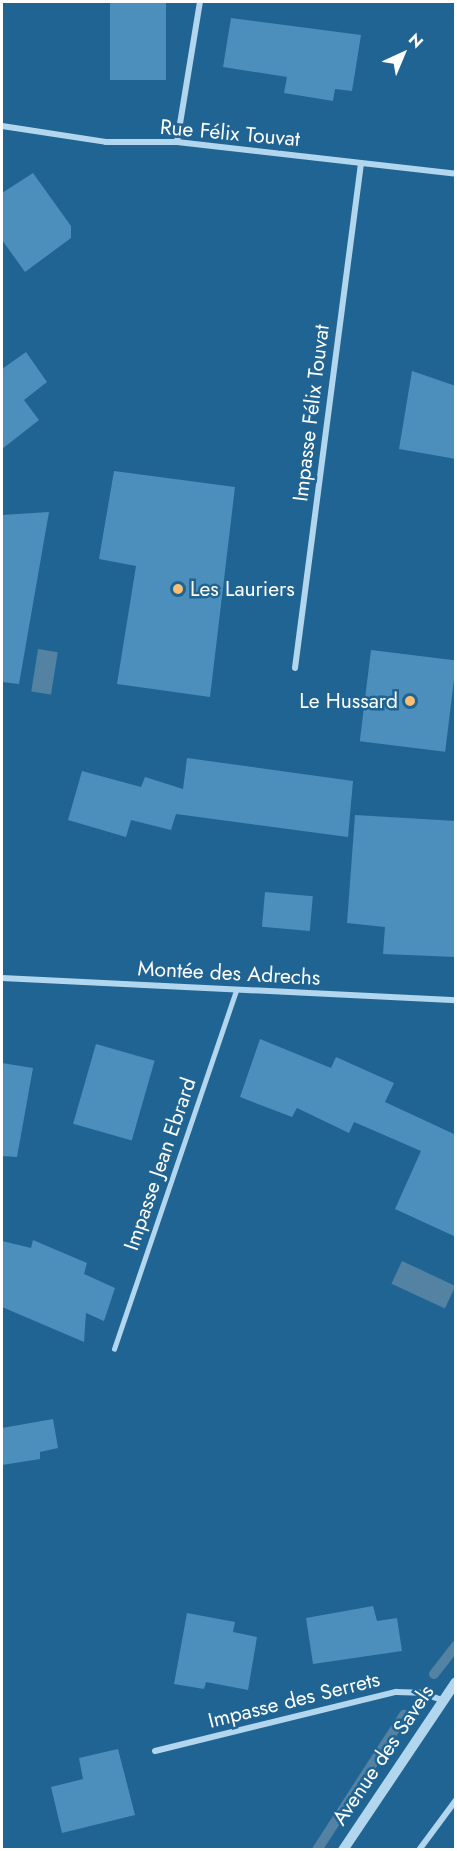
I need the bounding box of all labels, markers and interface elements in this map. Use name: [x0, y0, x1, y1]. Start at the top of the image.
north arrow: [373, 24, 433, 84]
text: N: [403, 28, 428, 53]
street label: Rue Félix Touvat: [159, 114, 301, 152]
street label: Impasse Félix Touvat: [288, 323, 334, 503]
place label: Les Lauriers: [190, 576, 295, 602]
marker: Les Lauriers: [171, 582, 185, 596]
place label: Le Hussard: [299, 688, 398, 714]
marker: Le Hussard: [403, 694, 417, 708]
street label: Montée des Adrechs: [137, 956, 321, 990]
street label: Impasse Jean Ebrard: [119, 1074, 201, 1254]
street label: Impasse des Serrets: [206, 1666, 382, 1734]
street label: Avenue des Savels: [327, 1680, 439, 1830]

